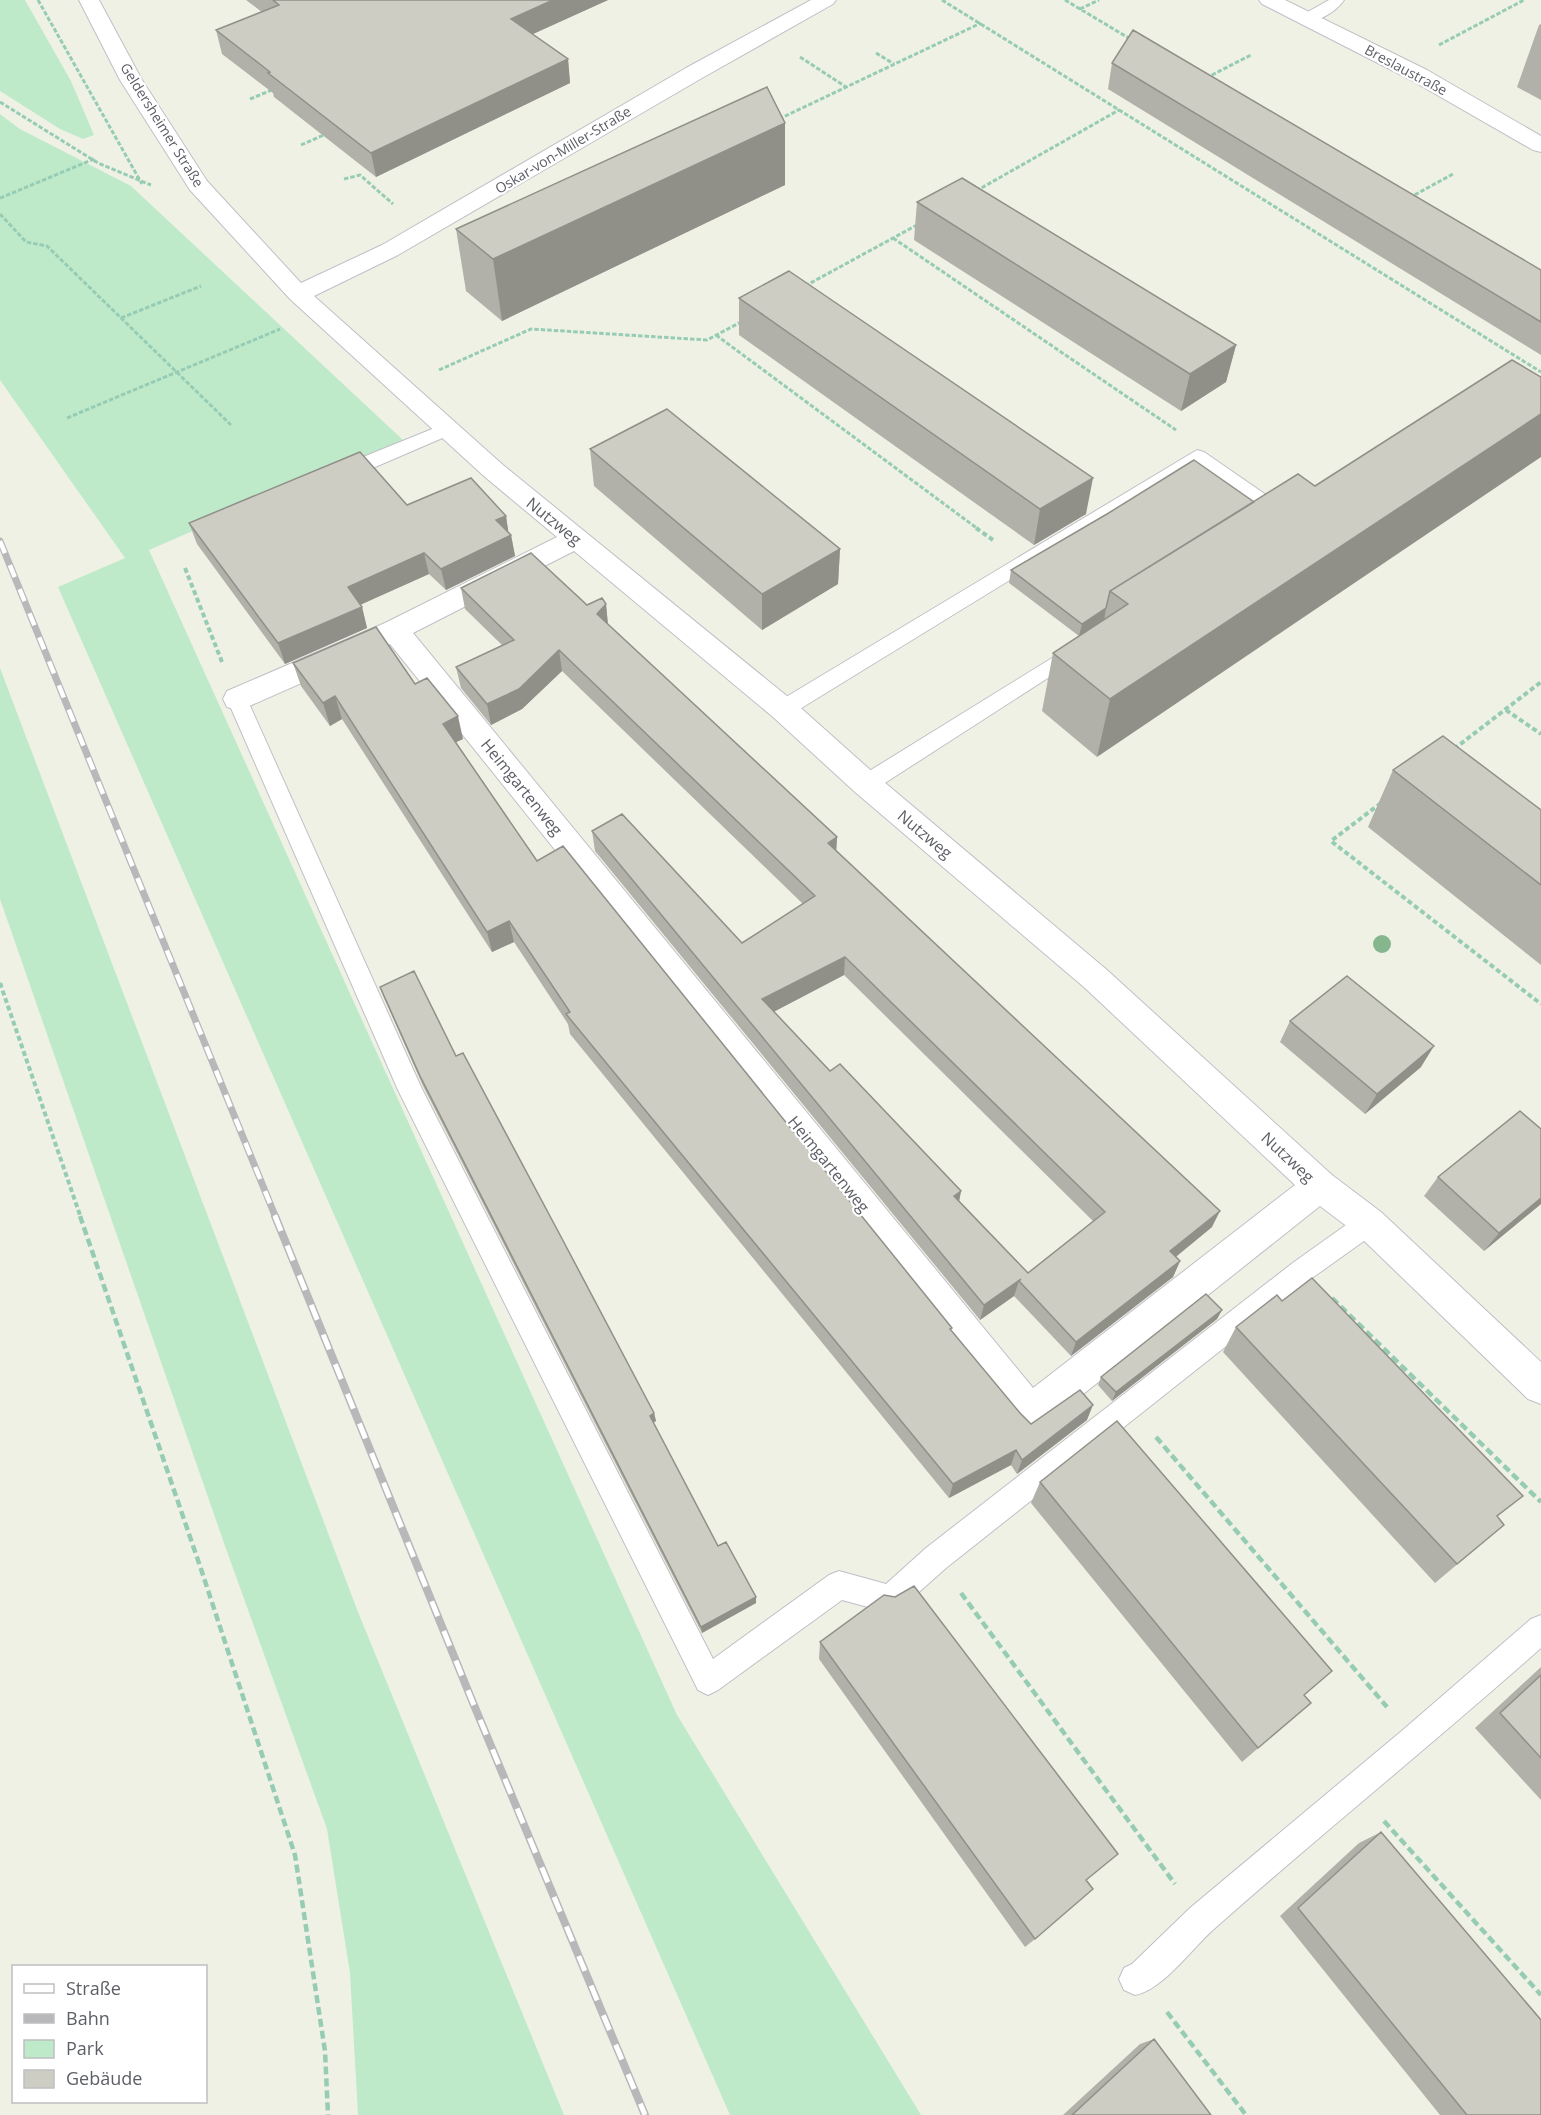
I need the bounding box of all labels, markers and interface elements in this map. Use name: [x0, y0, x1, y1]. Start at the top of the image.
street label: Breslaustraße: [1362, 40, 1451, 99]
street label: Geldersheimer Straße: [116, 59, 209, 191]
street label: Oskar-von-Miller-Straße: [491, 101, 634, 198]
street label: Nutzweg: [522, 492, 586, 550]
street label: Heimgartenweg: [476, 734, 568, 840]
street label: Nutzweg: [893, 805, 957, 864]
street label: Heimgartenweg: [783, 1111, 875, 1217]
street label: Nutzweg: [1257, 1127, 1320, 1187]
legend: [12, 1965, 207, 2103]
text: Straße: [66, 1976, 121, 2000]
text: Bahn: [66, 2006, 110, 2030]
text: Park: [66, 2036, 104, 2060]
text: Gebäude: [66, 2066, 142, 2090]

